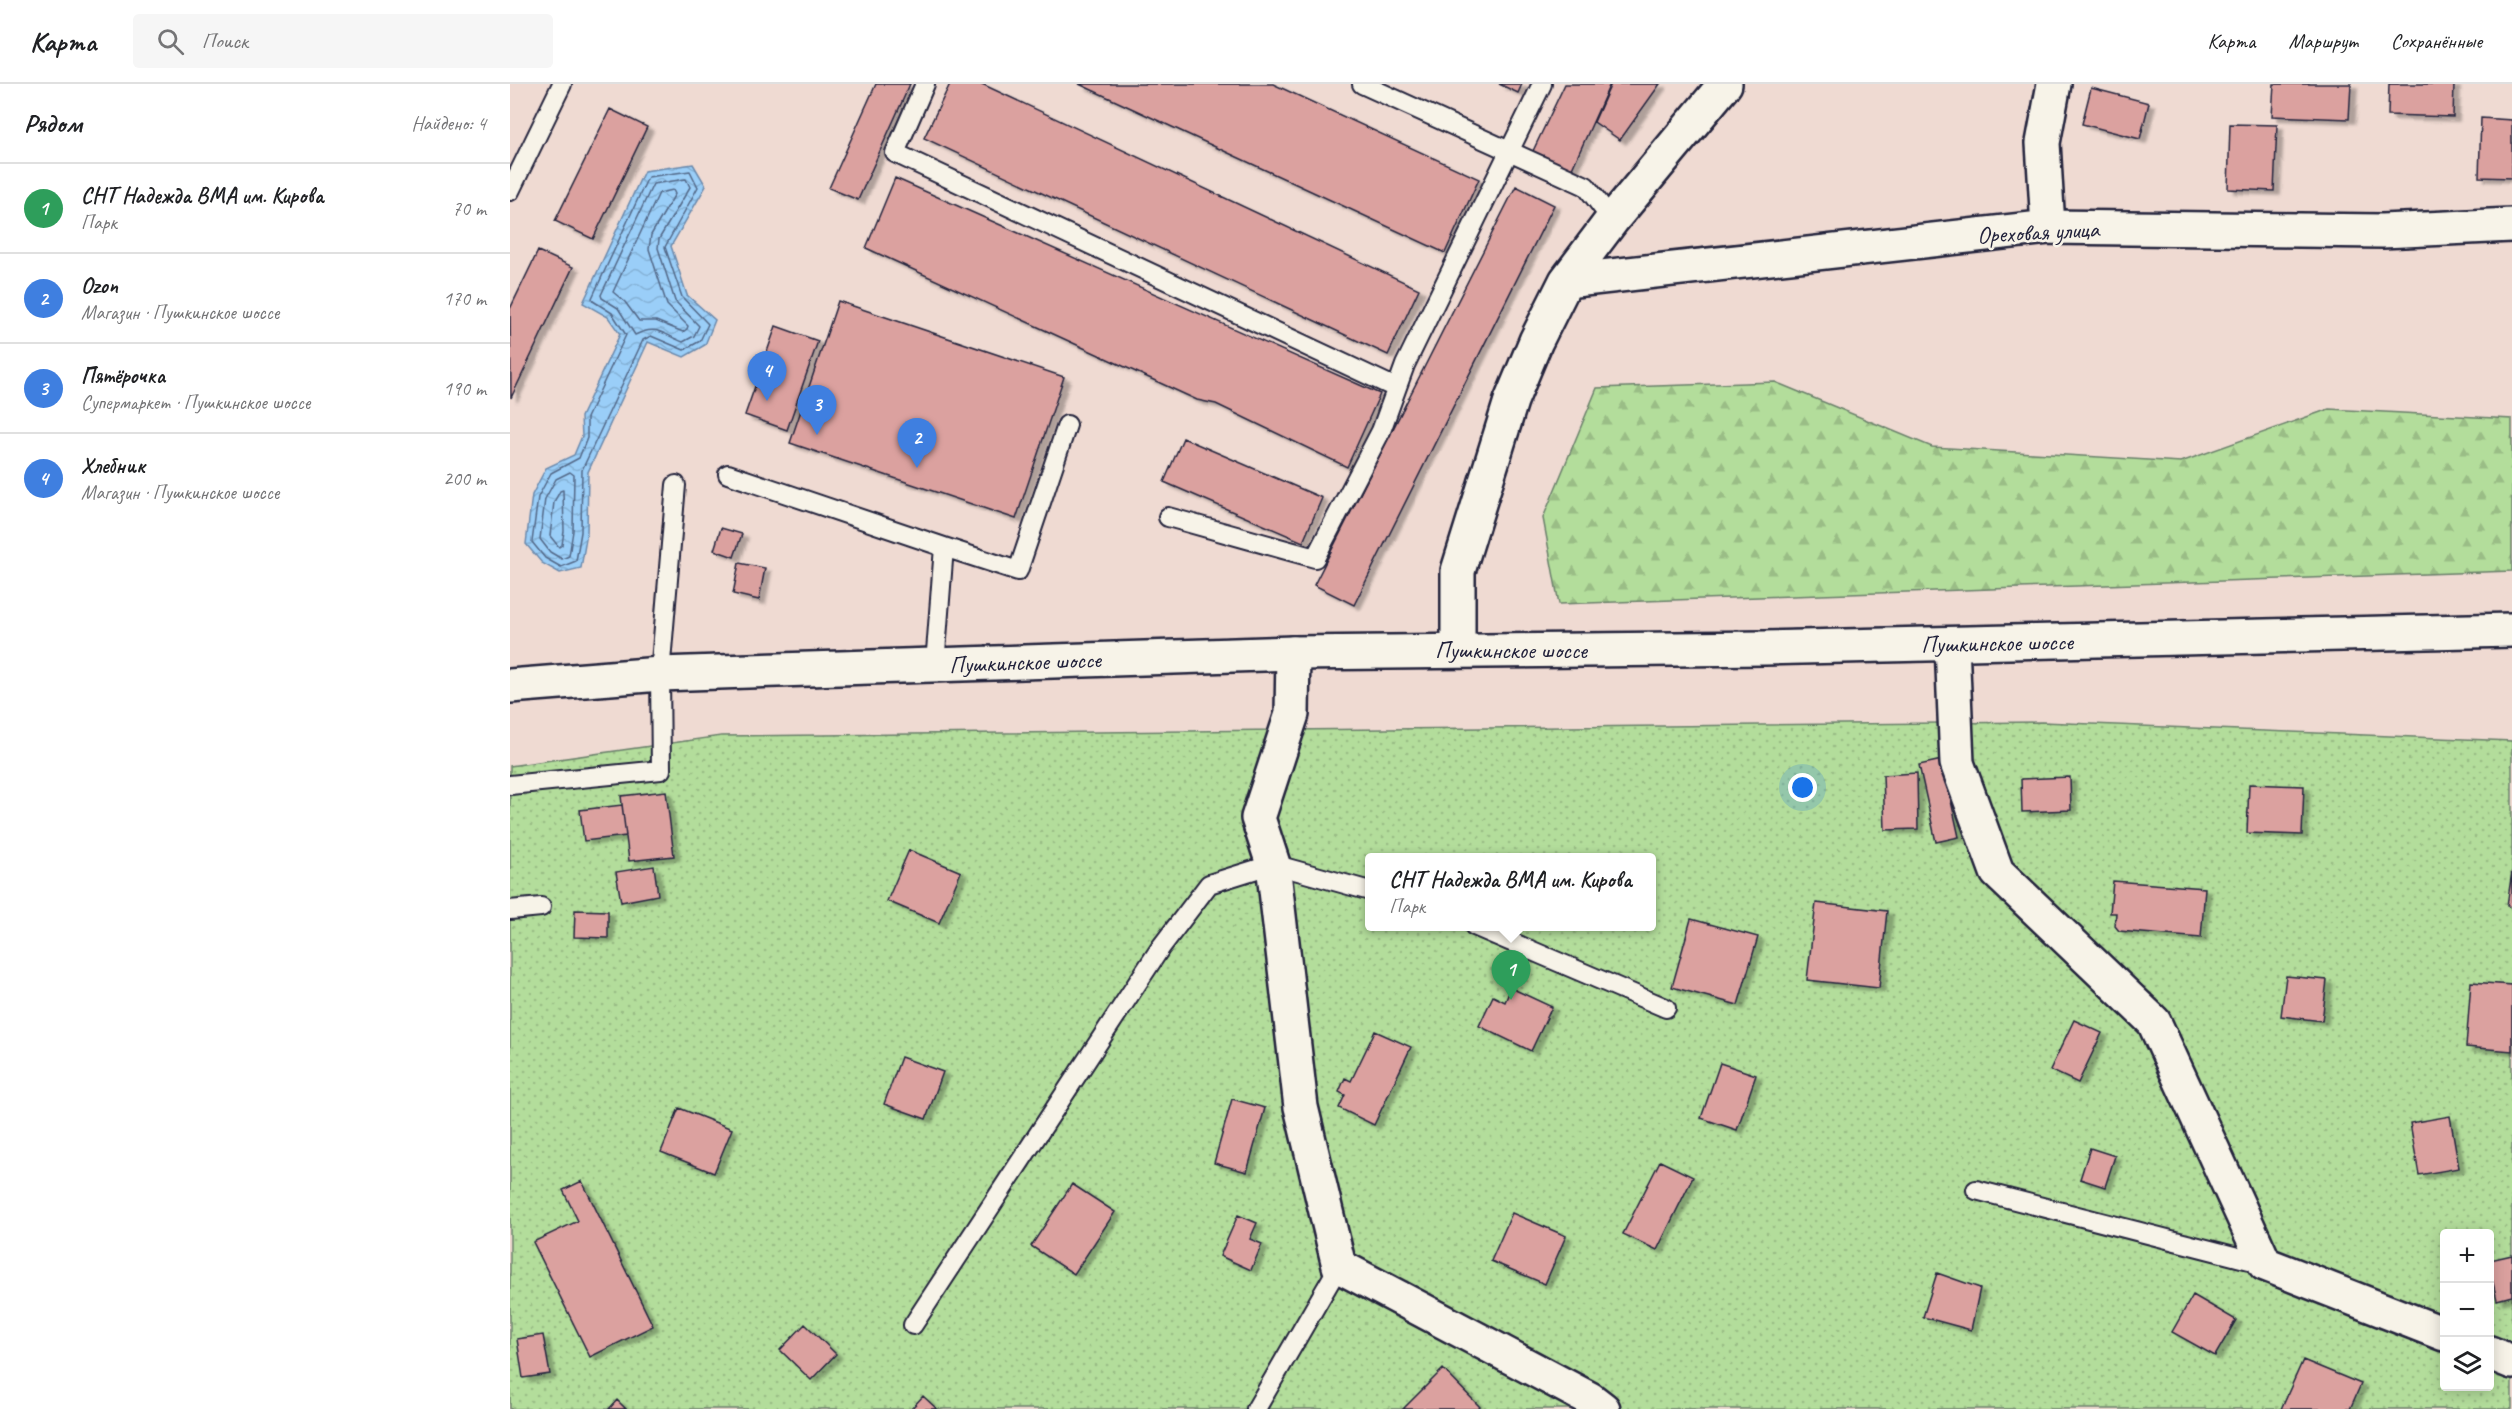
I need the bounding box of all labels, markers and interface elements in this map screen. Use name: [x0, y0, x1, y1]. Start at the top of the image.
search box: [133, 14, 553, 68]
text: Карта: [30, 24, 97, 59]
icon: search: [154, 25, 187, 58]
text: Поиск: [202, 27, 248, 55]
text: Карта: [2207, 28, 2256, 54]
text: Маршрут: [2289, 28, 2358, 54]
text: Сохранённые: [2391, 28, 2482, 54]
text: Рядом: [24, 107, 82, 140]
text: Найдено: 4: [411, 111, 486, 136]
text: СНТ Надежда ВМА им. Кирова: [81, 182, 323, 210]
text: 1: [39, 196, 48, 221]
text: 70 m: [452, 196, 486, 221]
text: Парк: [81, 210, 117, 235]
street label: Ореховая улица: [1976, 214, 2101, 250]
text: Ozon: [81, 272, 118, 300]
text: 2: [39, 286, 48, 311]
text: 170 m: [443, 286, 486, 311]
text: Магазин · Пушкинское шоссе: [81, 300, 279, 325]
pin: 4: [748, 352, 786, 401]
text: Пятёрочка: [81, 362, 165, 390]
text: 3: [39, 376, 48, 401]
text: 190 m: [443, 376, 486, 401]
pin: 3: [798, 386, 836, 435]
text: Супермаркет · Пушкинское шоссе: [81, 390, 310, 415]
pin: 2: [898, 418, 936, 468]
text: Хлебник: [81, 452, 145, 480]
text: 4: [39, 466, 48, 491]
text: 200 m: [443, 466, 486, 491]
text: Магазин · Пушкинское шоссе: [81, 480, 279, 505]
street label: Пушкинское шоссе: [1921, 627, 2075, 659]
street label: Пушкинское шоссе: [1435, 635, 1589, 665]
street label: Пушкинское шоссе: [949, 644, 1104, 680]
your location: [1788, 773, 1817, 802]
popup: [1365, 853, 1656, 931]
text: СНТ Надежда ВМА им. Кирова: [1389, 866, 1632, 894]
text: Парк: [1389, 894, 1425, 919]
pin: 1: [1492, 950, 1530, 1000]
map controls: [2440, 1229, 2494, 1391]
button: +: [2440, 1229, 2494, 1283]
button: −: [2440, 1283, 2494, 1337]
button: layers: [2440, 1337, 2494, 1391]

